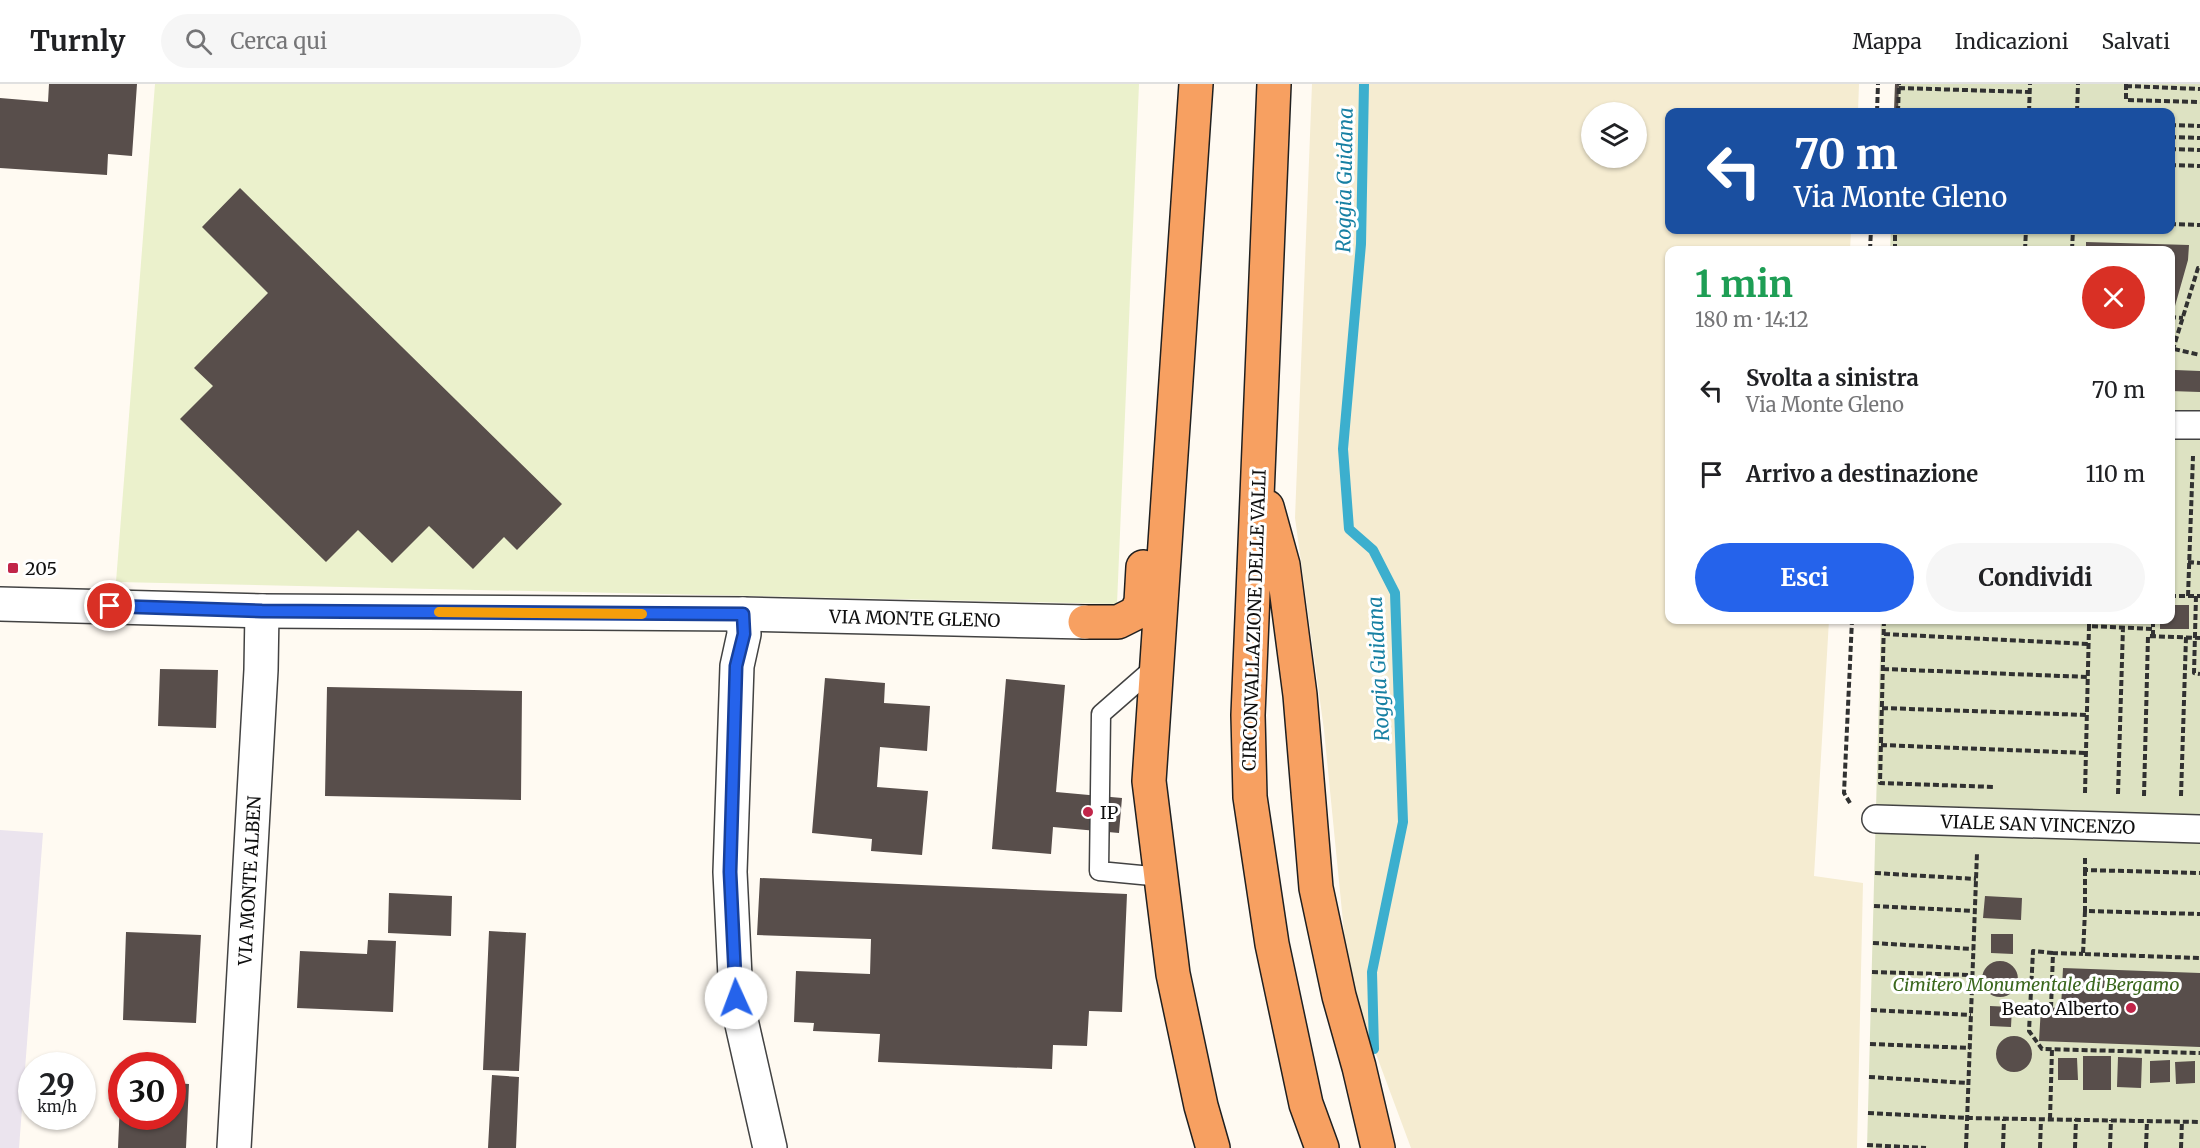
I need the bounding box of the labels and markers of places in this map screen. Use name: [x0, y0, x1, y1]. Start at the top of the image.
place label: 205: [25, 557, 57, 580]
marker: 205: [6, 561, 20, 575]
pin: [84, 580, 135, 631]
place label: IP: [1100, 801, 1119, 824]
marker: IP: [1081, 805, 1095, 819]
place label: Beato Alberto: [2002, 997, 2119, 1020]
marker: Beato Alberto: [2124, 1001, 2138, 1015]

